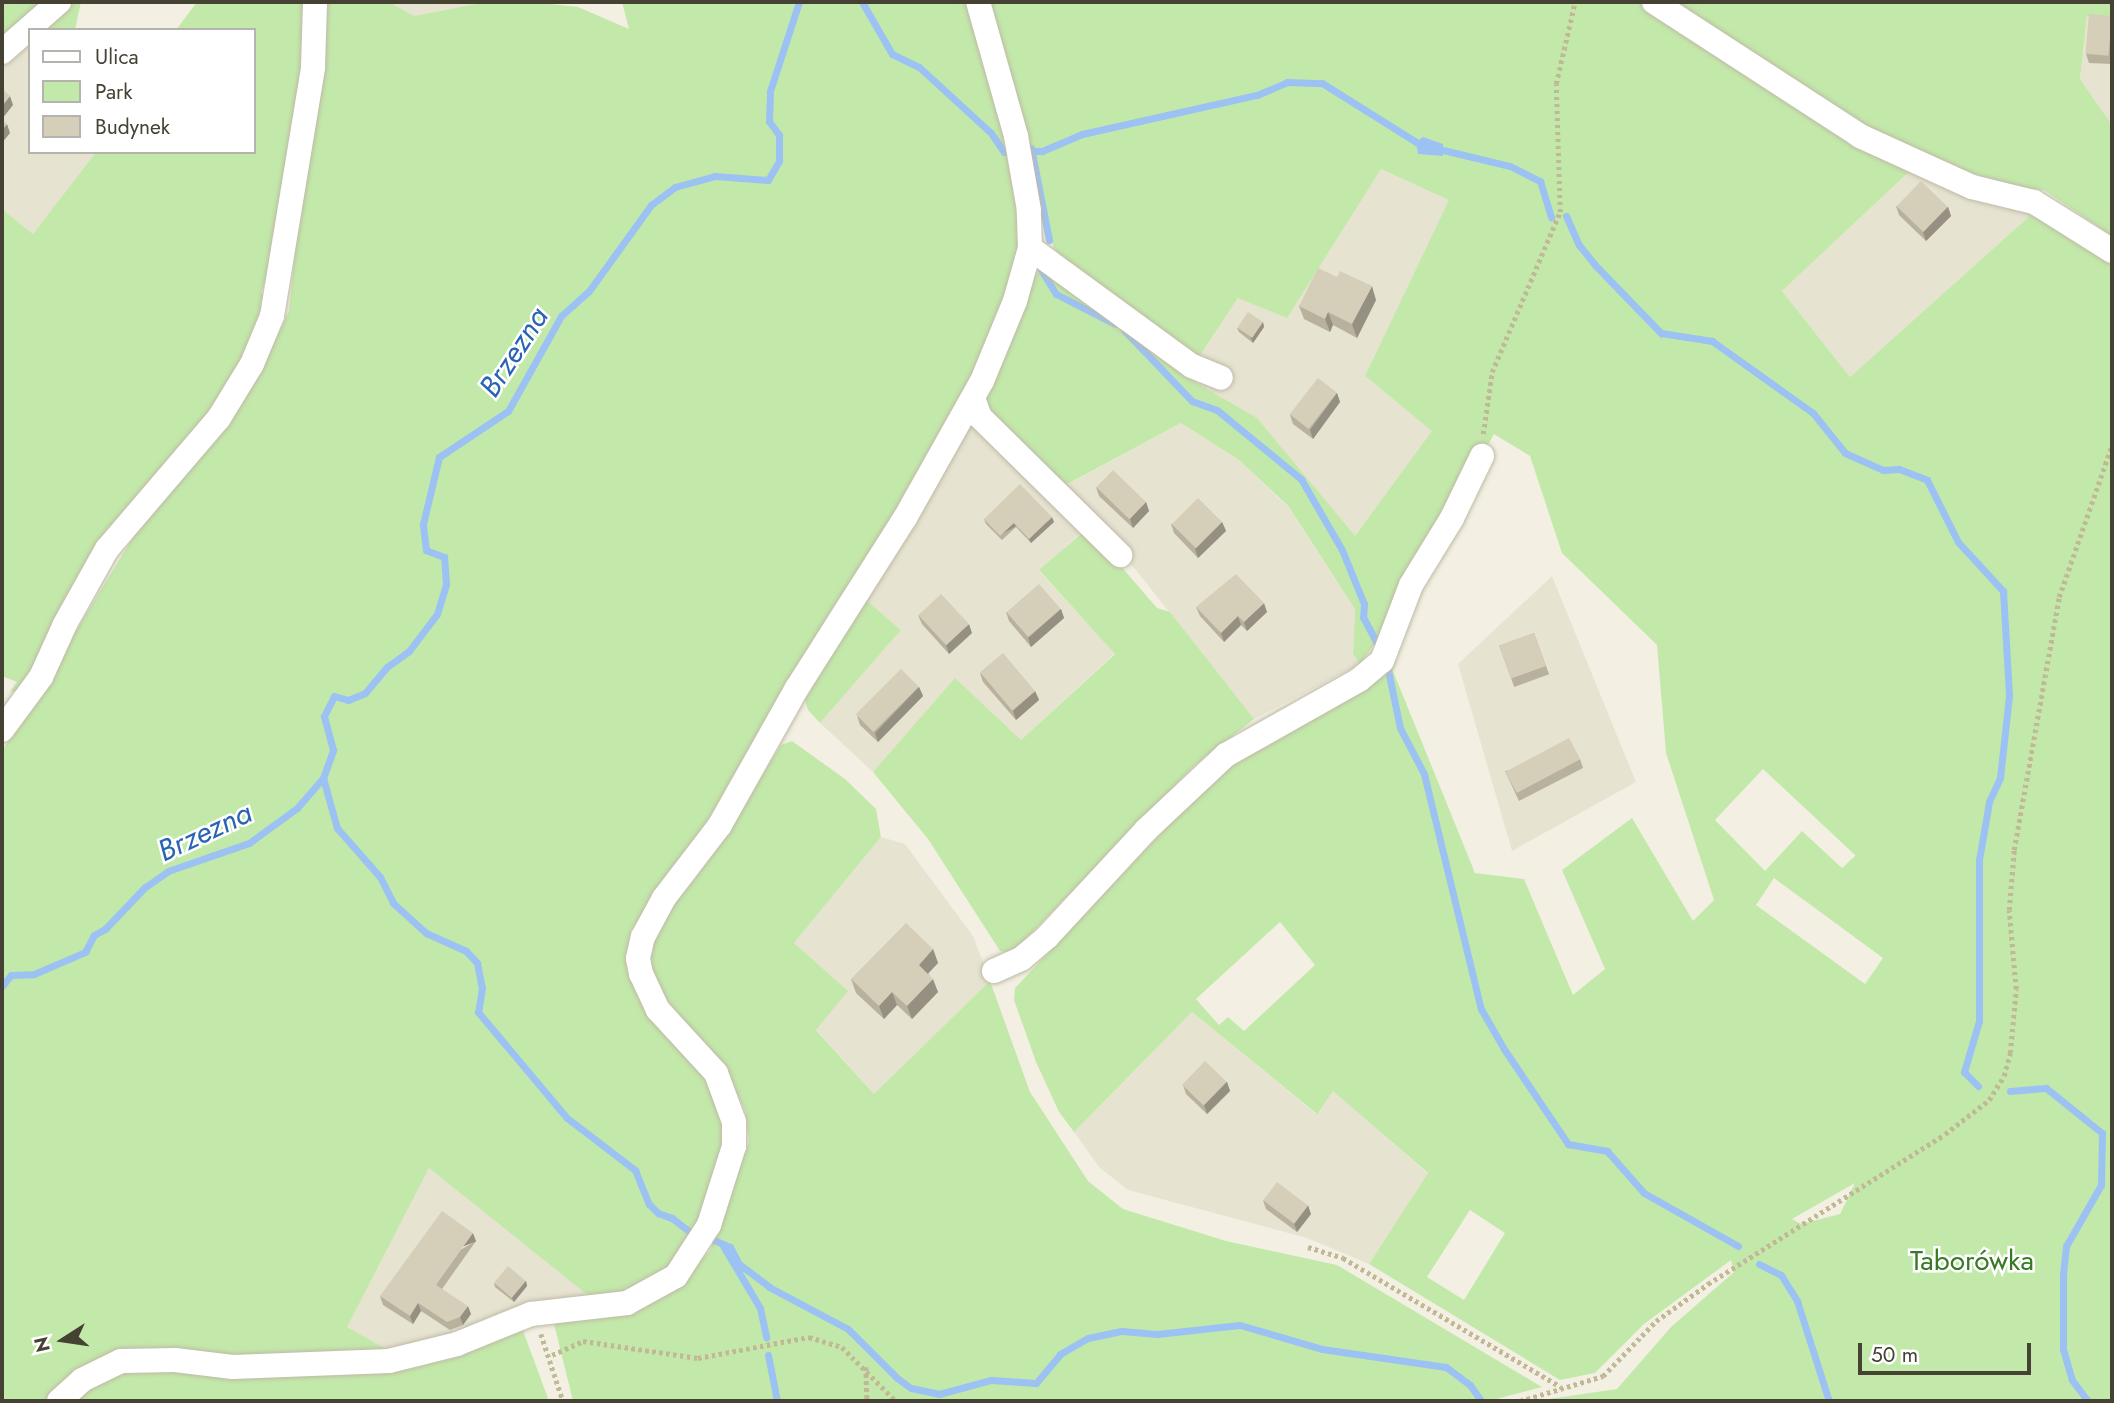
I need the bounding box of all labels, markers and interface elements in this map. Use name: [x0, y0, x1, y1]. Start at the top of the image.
legend: [28, 28, 256, 154]
text: Ulica: [95, 42, 139, 72]
text: Park: [95, 77, 132, 107]
text: Budynek: [95, 112, 170, 142]
water label: Brzezna: [472, 300, 556, 404]
water label: Brzezna: [152, 795, 258, 869]
park label: Taborówka: [1910, 1244, 2034, 1278]
north arrow: [28, 1305, 98, 1375]
scale bar: [1862, 1330, 2035, 1374]
text: N: [27, 1334, 57, 1355]
text: 50 m: [1871, 1340, 1918, 1370]

